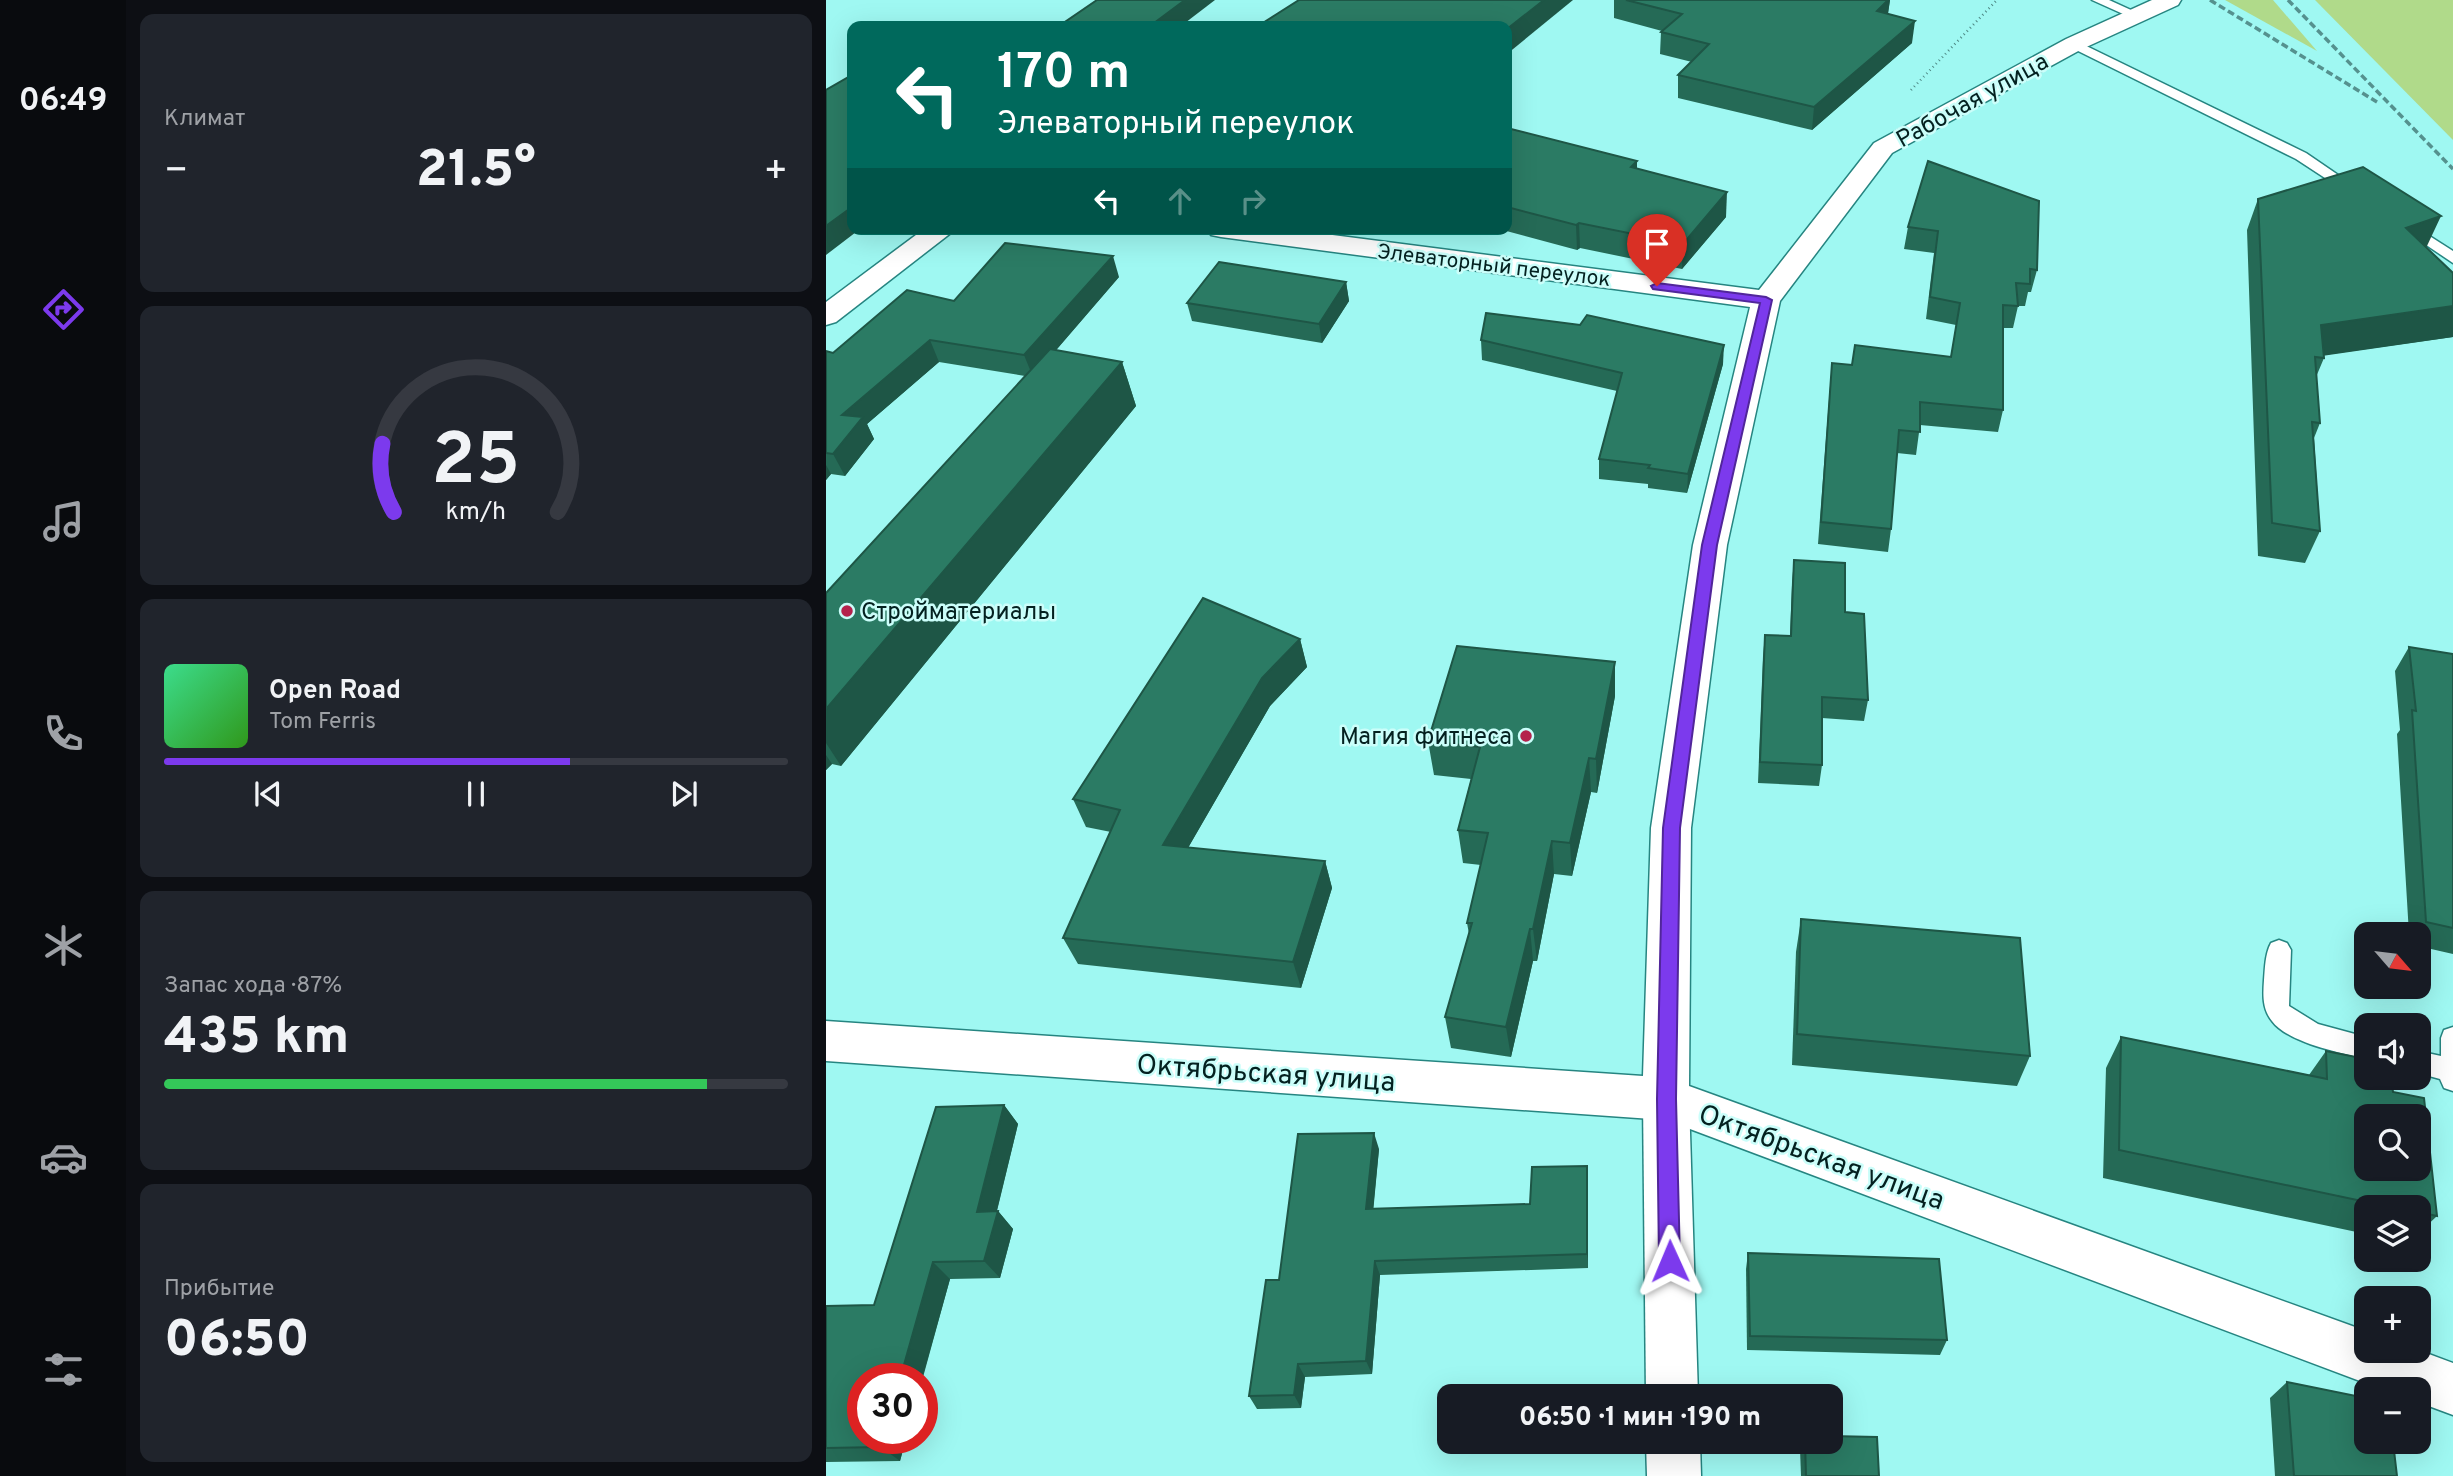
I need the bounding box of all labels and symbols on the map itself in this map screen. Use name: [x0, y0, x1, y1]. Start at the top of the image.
street label: Рабочая улица: [1892, 48, 2054, 156]
pin: [1627, 214, 1687, 286]
street label: Элеваторный переулок: [1376, 239, 1612, 294]
place label: Стройматериалы: [861, 598, 1056, 628]
marker: Стройматериалы: [839, 603, 855, 619]
place label: Магия фитнеса: [1340, 723, 1512, 753]
marker: Магия фитнеса: [1518, 728, 1534, 744]
north arrow: [2354, 922, 2431, 999]
street label: Октябрьская улица: [1135, 1048, 1396, 1102]
street label: Октябрьская улица: [1693, 1098, 1949, 1220]
position arrow: [1633, 1224, 1707, 1298]
speed limit sign: 30: [847, 1363, 938, 1454]

